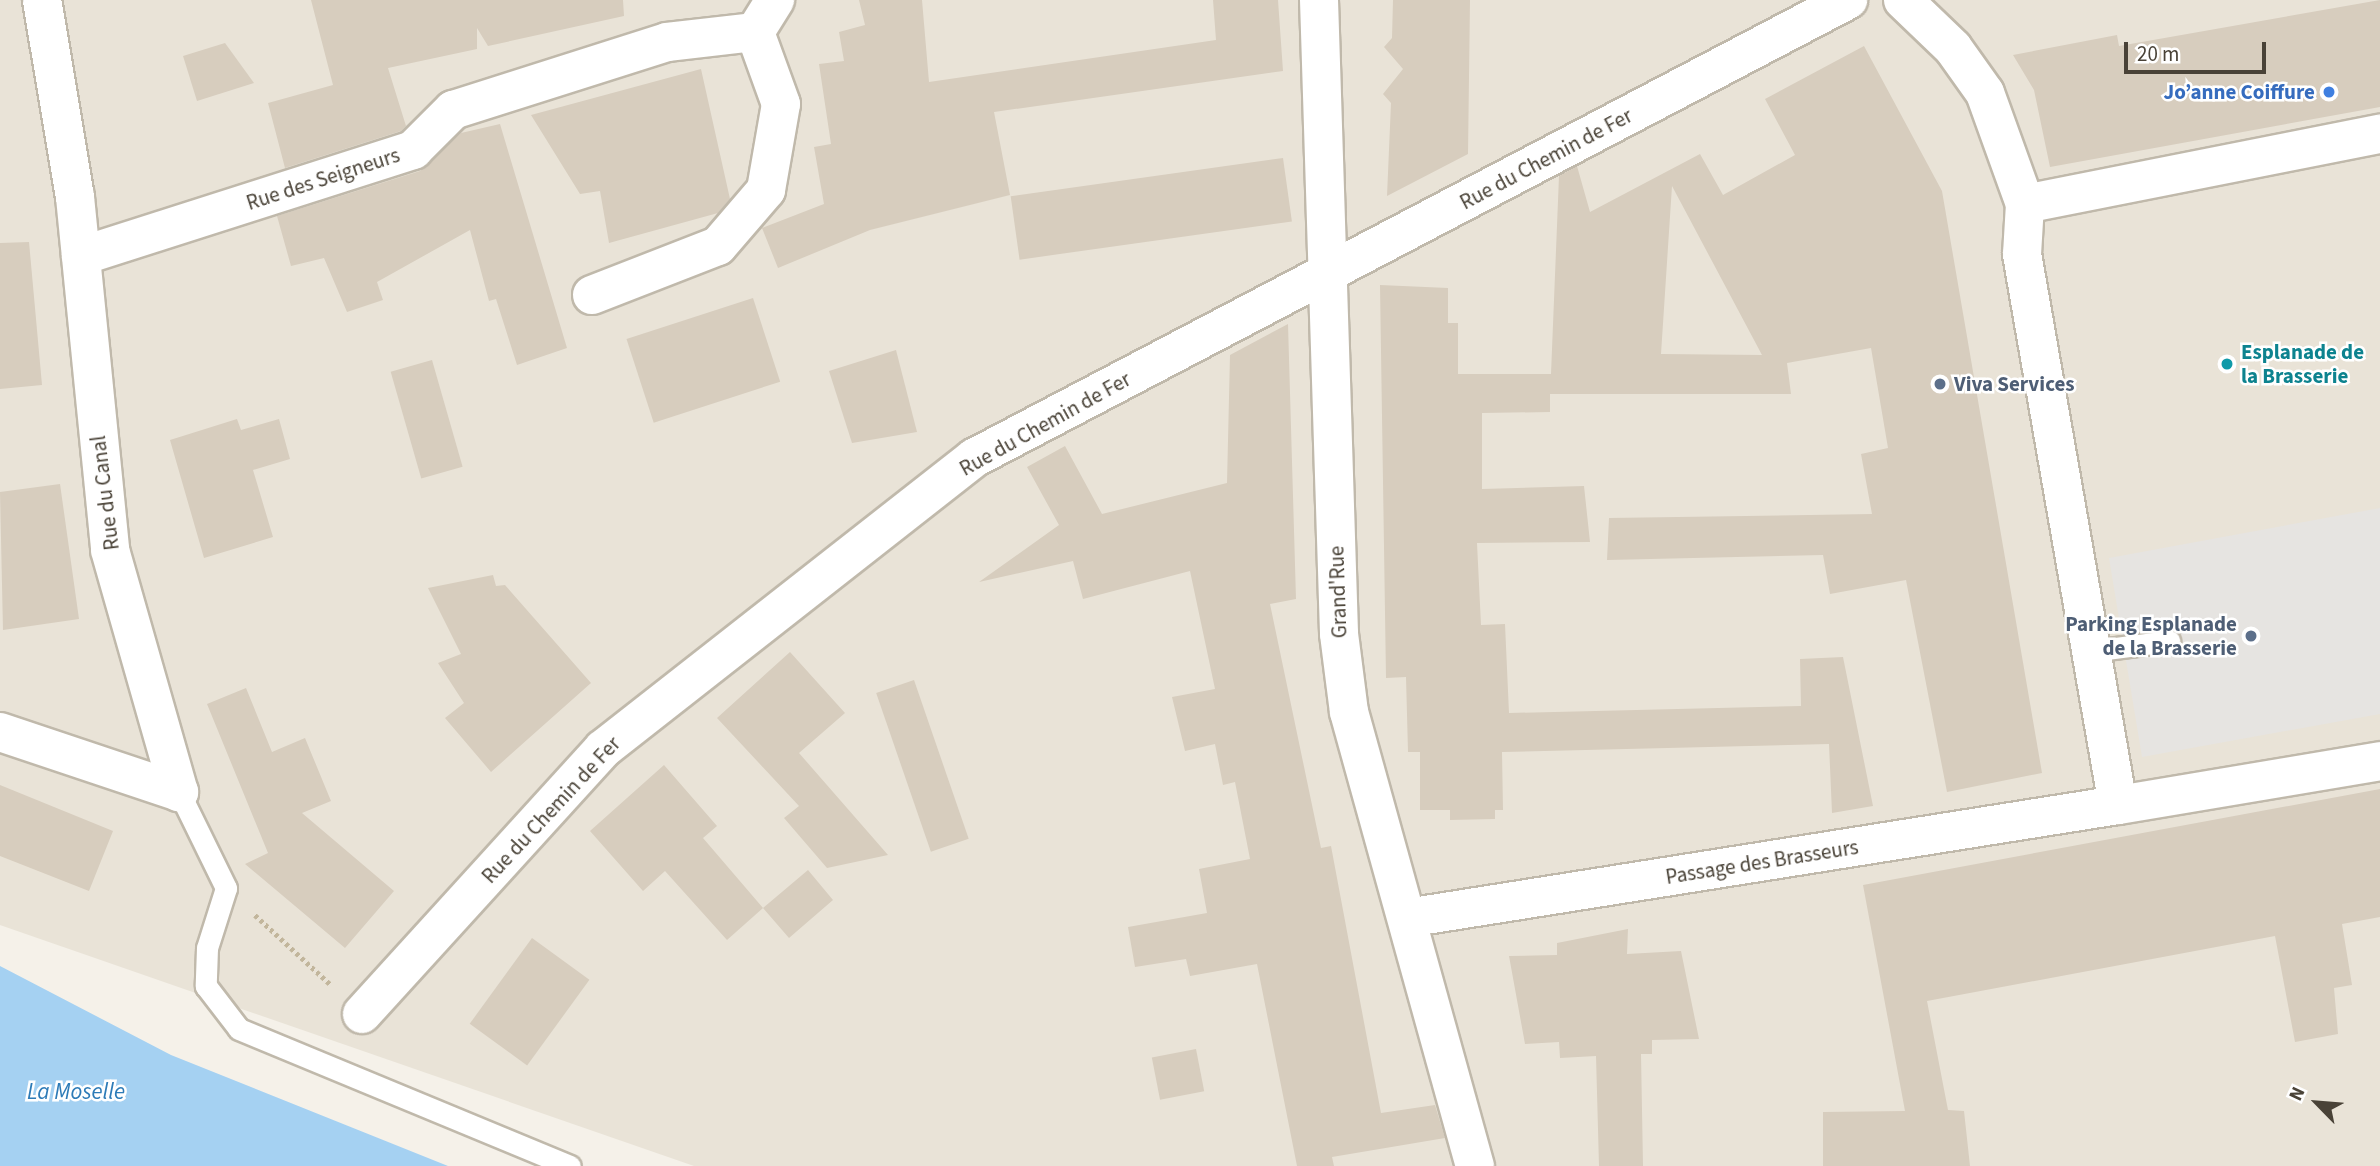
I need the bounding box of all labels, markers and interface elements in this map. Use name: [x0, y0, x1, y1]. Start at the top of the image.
scale bar: [2128, 28, 2270, 72]
text: 20 m: [2137, 39, 2179, 69]
place label: Jo’anne Coiffure: [2164, 79, 2315, 105]
marker: Jo’anne Coiffure: [2321, 84, 2337, 100]
street label: Rue du Chemin de Fer: [1456, 103, 1636, 215]
street label: Rue des Seigneurs: [243, 142, 403, 216]
place label: Esplanade de la Brasserie: [2241, 339, 2364, 389]
marker: Esplanade de la Brasserie: [2219, 356, 2235, 372]
street label: Rue du Chemin de Fer: [955, 367, 1135, 481]
place label: Viva Services: [1954, 371, 2075, 397]
marker: Viva Services: [1932, 376, 1948, 392]
street label: Rue du Canal: [85, 434, 125, 552]
street label: Grand'Rue: [1324, 545, 1352, 639]
place label: Parking Esplanade de la Brasserie: [2065, 611, 2237, 661]
marker: Parking Esplanade de la Brasserie: [2243, 628, 2259, 644]
street label: Rue du Chemin de Fer: [477, 731, 625, 889]
street label: Passage des Brasseurs: [1664, 834, 1860, 890]
north arrow: [2282, 1068, 2352, 1138]
water label: La Moselle: [27, 1078, 125, 1106]
text: N: [2283, 1082, 2312, 1105]

